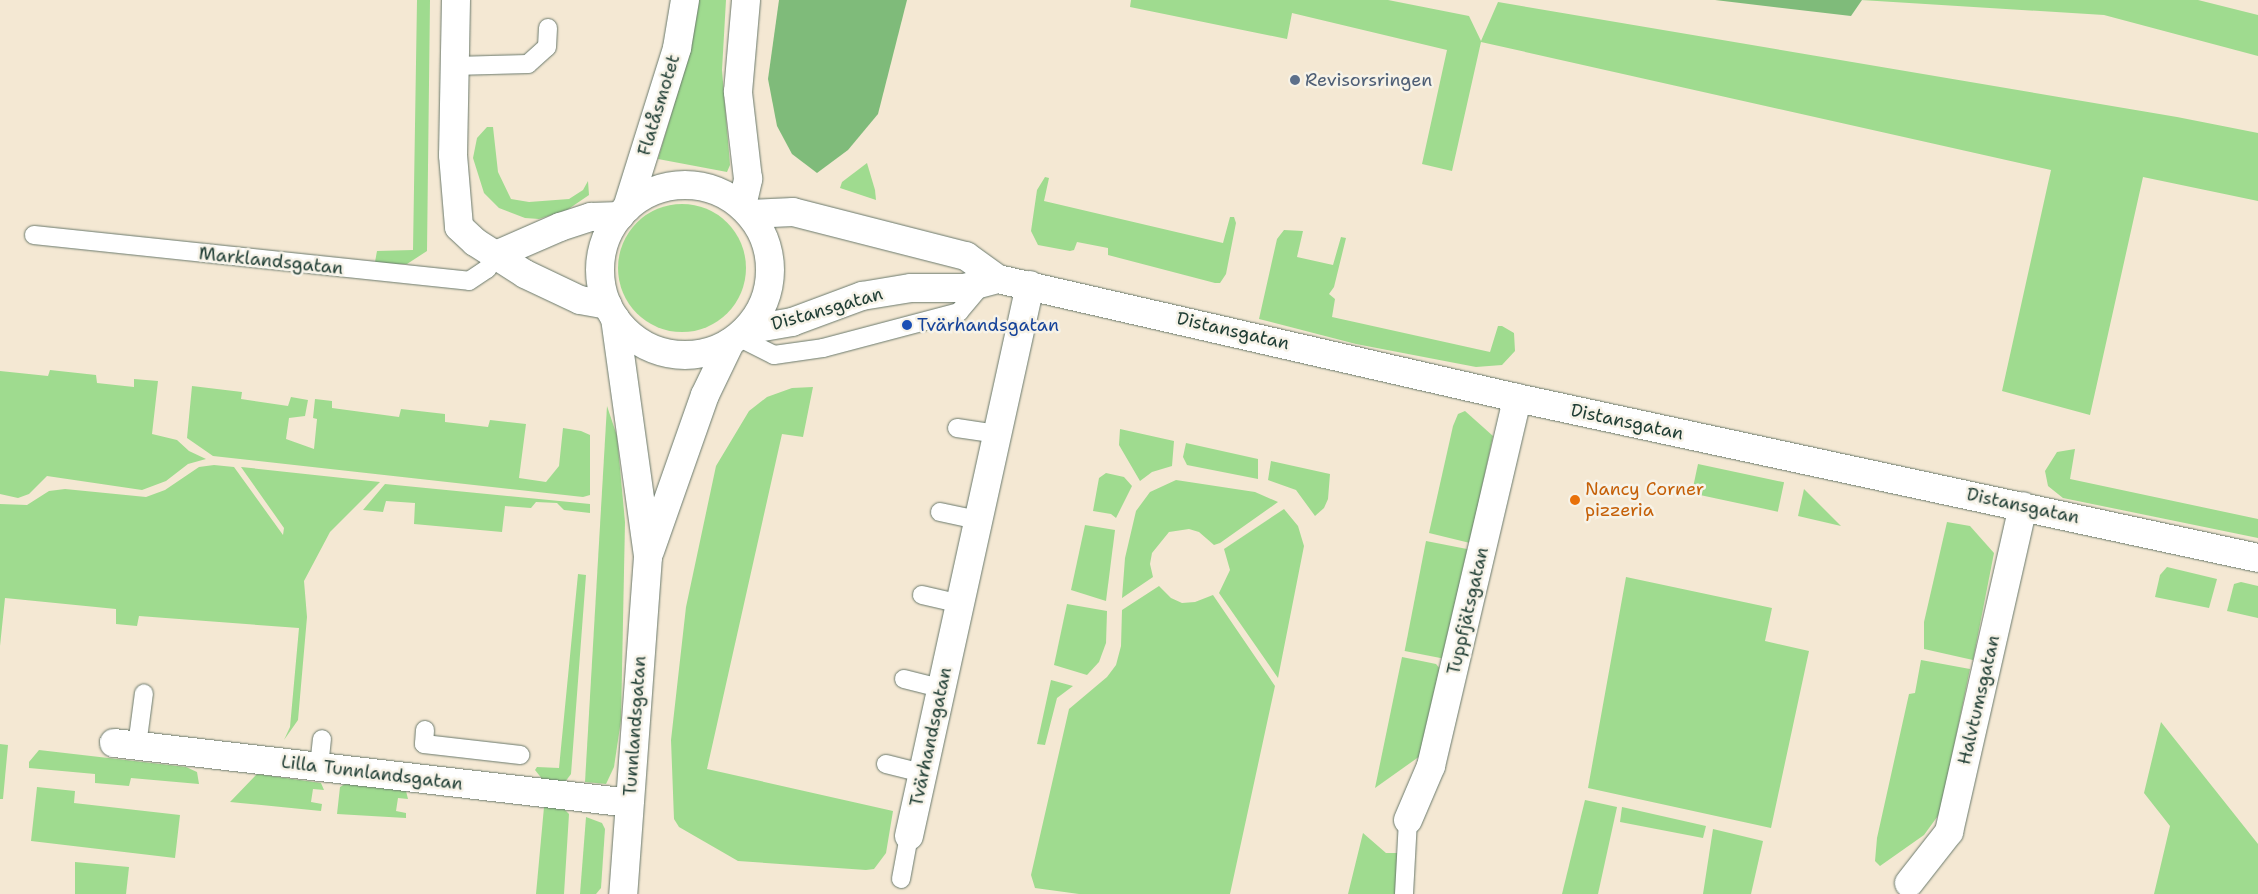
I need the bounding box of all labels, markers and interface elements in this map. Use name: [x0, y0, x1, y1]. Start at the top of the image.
street label: Flatåsmotet: [633, 52, 685, 158]
place label: Revisorsringen: [1305, 69, 1432, 91]
marker: Revisorsringen: [1289, 74, 1301, 86]
street label: Marklandsgatan: [198, 243, 344, 279]
street label: Distansgatan: [769, 283, 885, 335]
street label: Distansgatan: [1175, 308, 1291, 354]
place label: Tvärhandsgatan: [917, 314, 1059, 336]
marker: Tvärhandsgatan: [901, 319, 913, 331]
street label: Distansgatan: [1569, 399, 1685, 445]
place label: Nancy Corner pizzeria: [1585, 479, 1704, 522]
street label: Distansgatan: [1965, 483, 2081, 529]
marker: Nancy Corner pizzeria: [1569, 494, 1581, 506]
street label: Tuppfjätsgatan: [1443, 545, 1493, 677]
street label: Halvtumsgatan: [1954, 633, 2004, 767]
street label: Tunnlandsgatan: [619, 655, 651, 797]
street label: Tvärhandsgatan: [906, 665, 956, 809]
street label: Lilla Tunnlandsgatan: [280, 751, 464, 795]

